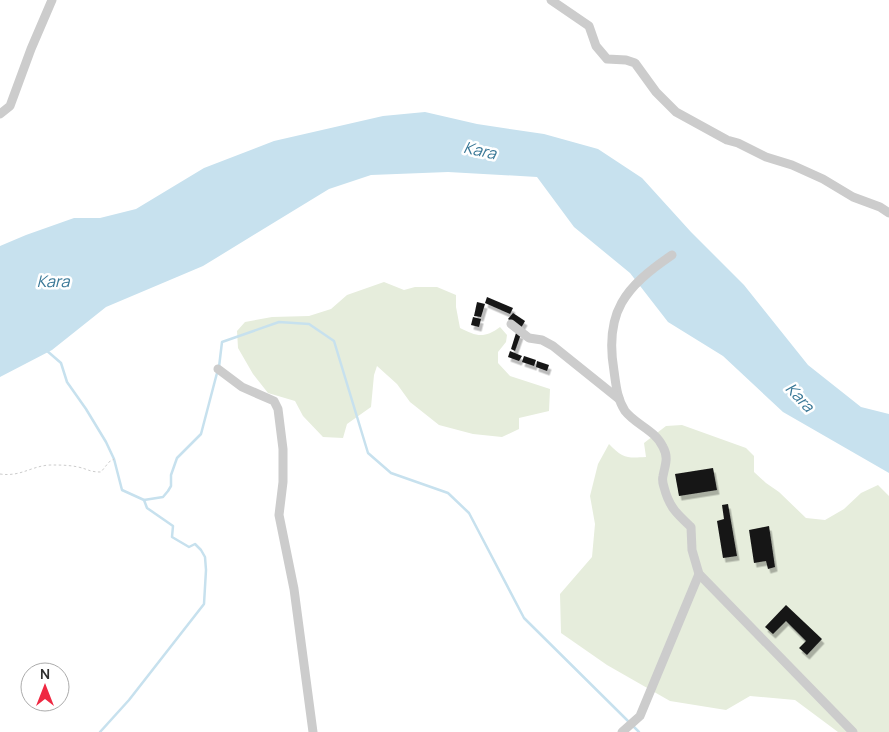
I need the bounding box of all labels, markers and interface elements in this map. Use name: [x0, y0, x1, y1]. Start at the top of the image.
water label: Kara: [462, 136, 499, 164]
water label: Kara: [37, 270, 70, 292]
water label: Kara: [781, 378, 820, 417]
north arrow: [20, 662, 70, 712]
text: N: [40, 664, 50, 683]

